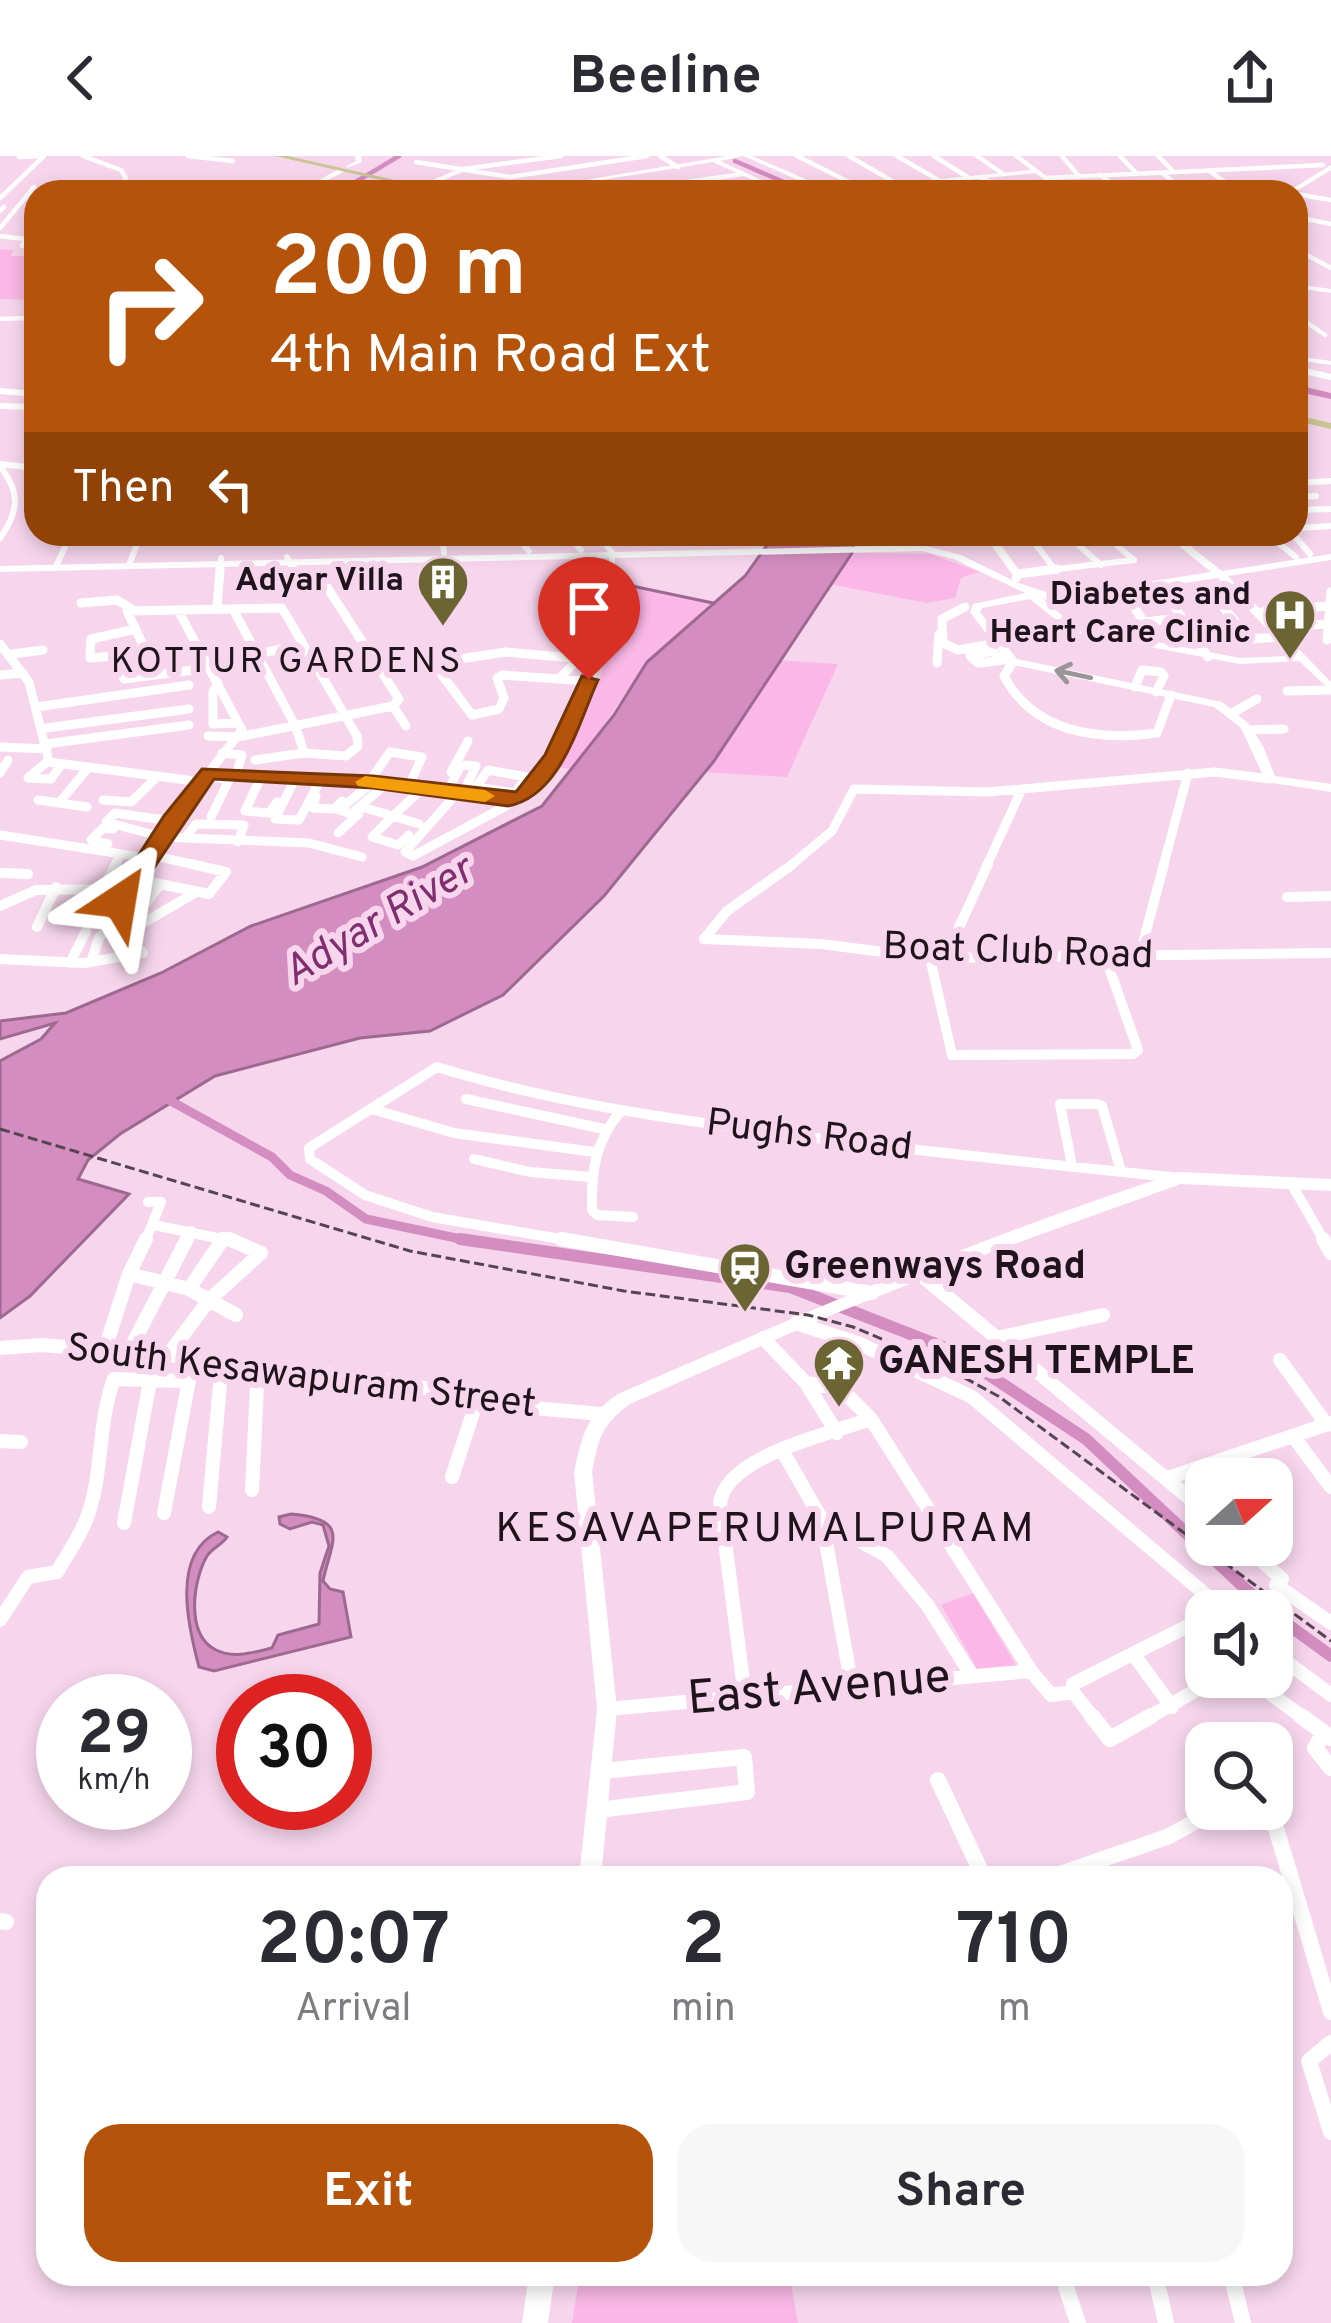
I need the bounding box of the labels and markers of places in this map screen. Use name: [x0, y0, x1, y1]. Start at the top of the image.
building icon: Adyar Villa: [415, 554, 471, 628]
pin: [538, 557, 640, 680]
place label: Adyar Villa: [235, 561, 404, 603]
place label: Diabetes and Heart Care Clinic: [989, 575, 1251, 655]
hospital icon: Diabetes and Heart Care Clinic: [1262, 587, 1318, 661]
station icon: Greenways Road: [717, 1240, 773, 1314]
place label: Greenways Road: [784, 1244, 1086, 1293]
temple icon: GANESH TEMPLE: [811, 1335, 867, 1409]
place label: GANESH TEMPLE: [878, 1339, 1195, 1388]

